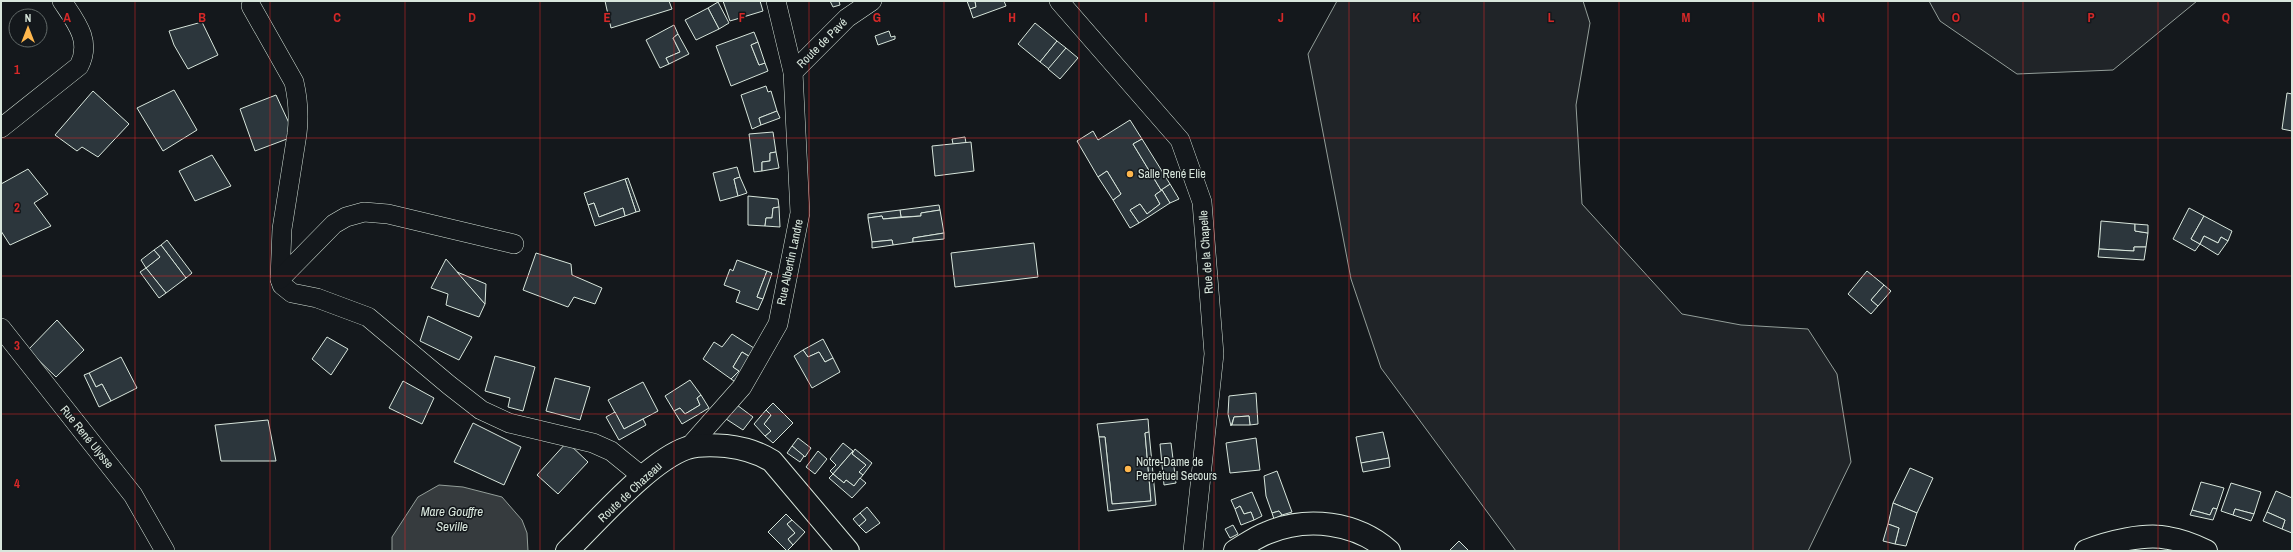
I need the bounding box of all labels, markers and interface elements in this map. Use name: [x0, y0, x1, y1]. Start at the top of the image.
north arrow: [8, 8, 48, 48]
text: A: [63, 9, 71, 26]
text: B: [198, 9, 206, 26]
text: C: [333, 9, 341, 26]
text: D: [468, 9, 476, 26]
text: E: [603, 9, 611, 26]
text: F: [739, 9, 746, 26]
text: G: [873, 9, 881, 26]
text: H: [1008, 9, 1016, 26]
text: I: [1145, 9, 1148, 26]
text: J: [1278, 9, 1284, 26]
text: K: [1412, 9, 1420, 26]
text: L: [1548, 9, 1555, 26]
text: M: [1682, 9, 1691, 26]
text: N: [1817, 9, 1825, 26]
text: O: [1952, 9, 1960, 26]
text: P: [2087, 9, 2095, 26]
text: Q: [2222, 9, 2230, 26]
text: N: [25, 11, 31, 25]
street label: Route de Pavé: [793, 14, 851, 72]
text: 1: [14, 61, 20, 78]
place label: Salle René Elie: [1138, 166, 1206, 182]
marker: Salle René Elie: [1125, 169, 1135, 179]
text: 2: [14, 199, 20, 216]
street label: Rue de la Chapelle: [1195, 210, 1217, 294]
street label: Rue Albertin Landre: [773, 218, 807, 306]
text: 3: [14, 337, 20, 354]
street label: Rue René Ulysse: [57, 402, 117, 472]
place label: Notre-Dame de Perpétuel Secours: [1136, 454, 1217, 484]
street label: Route de Chazeau: [595, 458, 665, 526]
marker: Notre-Dame de Perpétuel Secours: [1123, 464, 1133, 474]
text: 4: [14, 475, 20, 492]
water label: Mare Gouffre Seville: [421, 503, 483, 535]

